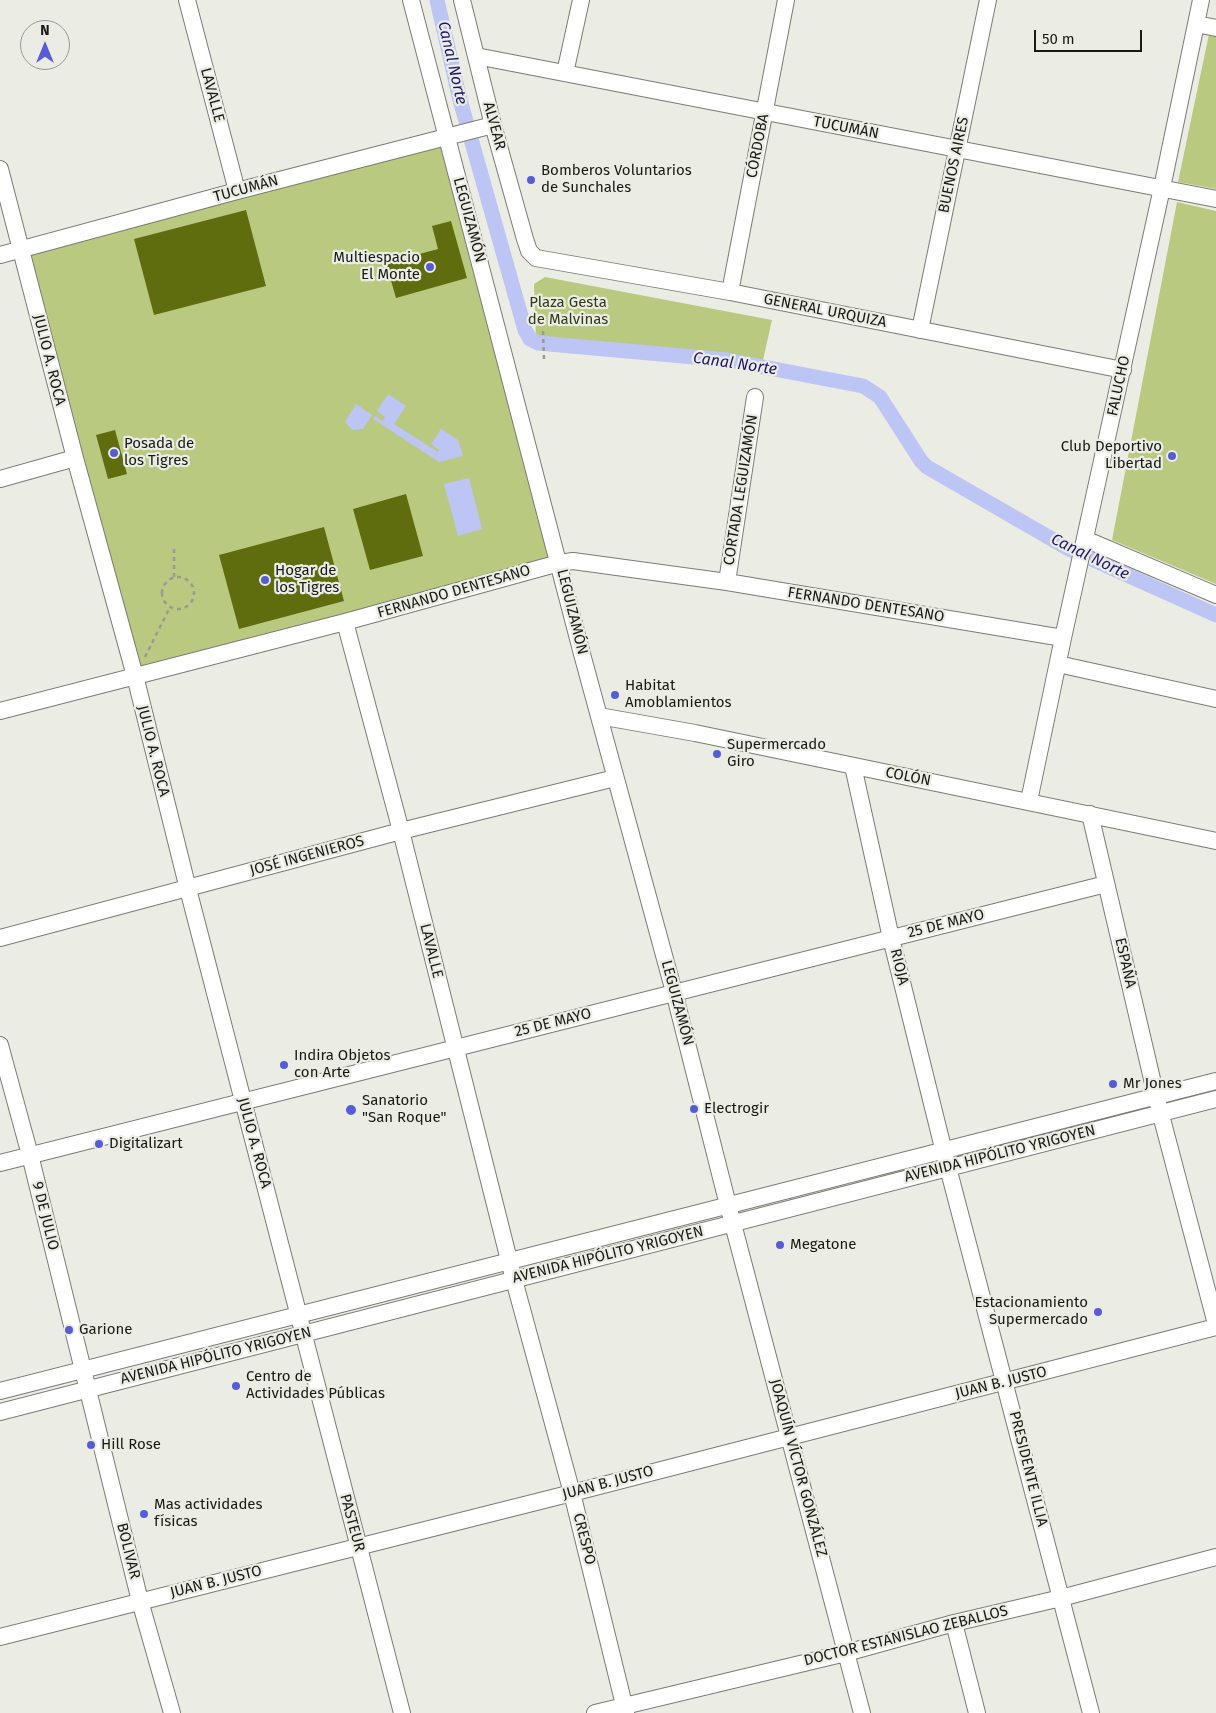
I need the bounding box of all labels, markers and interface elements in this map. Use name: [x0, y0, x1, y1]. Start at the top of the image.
north arrow: [20, 20, 70, 70]
water label: Canal Norte: [433, 20, 471, 106]
scale bar: [1036, 20, 1144, 52]
text: N: [40, 22, 50, 39]
text: 50 m: [1042, 30, 1075, 48]
street label: LAVALLE: [196, 66, 228, 124]
street label: ALVEAR: [479, 100, 509, 152]
street label: CÓRDOBA: [743, 112, 773, 180]
street label: TUCUMÁN: [812, 113, 880, 143]
street label: BUENOS AIRES: [935, 115, 973, 215]
place label: Bomberos Voluntarios de Sunchales: [541, 162, 692, 197]
street label: TUCUMÁN: [212, 172, 280, 206]
marker: Bomberos Voluntarios de Sunchales: [525, 174, 537, 186]
street label: LEGUIZAMÓN: [449, 175, 489, 265]
place label: Multiespacio El Monte: [333, 249, 420, 284]
marker: Multiespacio El Monte: [424, 261, 436, 273]
street label: GENERAL URQUIZA: [762, 290, 888, 332]
park label: Plaza Gesta de Malvinas: [528, 294, 608, 329]
street label: JULIO A. ROCA: [29, 313, 69, 407]
water label: Canal Norte: [692, 349, 778, 379]
street label: FALUCHO: [1104, 354, 1134, 418]
street label: CORTADA LEGUIZAMÓN: [720, 413, 762, 567]
place label: Posada de los Tigres: [124, 435, 194, 470]
place label: Club Deportivo Libertad: [1061, 438, 1162, 473]
marker: Posada de los Tigres: [108, 447, 120, 459]
marker: Club Deportivo Libertad: [1166, 450, 1178, 462]
water label: Canal Norte: [1048, 530, 1132, 584]
place label: Hogar de los Tigres: [275, 562, 339, 597]
street label: FERNANDO DENTESANO: [375, 562, 533, 622]
street label: LEGUIZAMÓN: [553, 567, 591, 657]
marker: Hogar de los Tigres: [259, 574, 271, 586]
street label: FERNANDO DENTESANO: [786, 584, 946, 626]
place label: Habitat Amoblamientos: [625, 677, 732, 712]
marker: Habitat Amoblamientos: [609, 689, 621, 701]
street label: JULIO A. ROCA: [133, 704, 173, 798]
place label: Supermercado Giro: [727, 736, 826, 771]
marker: Supermercado Giro: [711, 748, 723, 760]
street label: COLÓN: [884, 764, 932, 790]
street label: JOSÉ INGENIEROS: [248, 832, 366, 880]
street label: 25 DE MAYO: [906, 906, 986, 942]
street label: LAVALLE: [416, 922, 446, 980]
street label: ESPAÑA: [1110, 936, 1140, 990]
street label: RIOJA: [886, 947, 912, 987]
street label: LEGUIZAMÓN: [657, 958, 697, 1048]
street label: 25 DE MAYO: [513, 1005, 593, 1041]
place label: Indira Objetos con Arte: [294, 1047, 390, 1082]
marker: Indira Objetos con Arte: [278, 1059, 290, 1071]
place label: Mr Jones: [1123, 1075, 1182, 1093]
marker: Mr Jones: [1107, 1078, 1119, 1090]
place label: Sanatorio "San Roque": [362, 1092, 446, 1127]
street label: JULIO A. ROCA: [233, 1096, 275, 1190]
place label: Electrogir: [704, 1100, 769, 1118]
marker: Sanatorio "San Roque": [344, 1103, 358, 1117]
marker: Electrogir: [688, 1103, 700, 1115]
street label: AVENIDA HIPÓLITO YRIGOYEN: [903, 1122, 1097, 1186]
place label: Digitalizart: [109, 1135, 183, 1153]
marker: Digitalizart: [93, 1138, 105, 1150]
street label: 9 DE JULIO: [28, 1180, 62, 1252]
street label: AVENIDA HIPÓLITO YRIGOYEN: [511, 1223, 705, 1287]
place label: Megatone: [790, 1236, 856, 1254]
marker: Megatone: [774, 1239, 786, 1251]
place label: Estacionamiento Supermercado: [974, 1294, 1088, 1329]
marker: Estacionamiento Supermercado: [1092, 1306, 1104, 1318]
place label: Garione: [79, 1321, 132, 1339]
marker: Garione: [63, 1324, 75, 1336]
street label: AVENIDA HIPÓLITO YRIGOYEN: [119, 1324, 313, 1388]
street label: JUAN B. JUSTO: [953, 1363, 1049, 1403]
place label: Centro de Actividades Públicas: [246, 1368, 385, 1403]
street label: JOAQUÍN VÍCTOR GONZÁLEZ: [766, 1377, 830, 1559]
marker: Centro de Actividades Públicas: [230, 1380, 242, 1392]
street label: PRESIDENTE ILLIA: [1005, 1409, 1051, 1529]
place label: Hill Rose: [101, 1436, 161, 1454]
marker: Hill Rose: [85, 1439, 97, 1451]
street label: JUAN B. JUSTO: [560, 1462, 656, 1504]
street label: PASTEUR: [336, 1492, 368, 1554]
place label: Mas actividades físicas: [154, 1496, 263, 1531]
marker: Mas actividades físicas: [138, 1508, 150, 1520]
street label: CRESPO: [569, 1511, 599, 1567]
street label: BOLIVAR: [112, 1521, 144, 1581]
street label: JUAN B. JUSTO: [168, 1562, 264, 1602]
street label: DOCTOR ESTANISLAO ZEBALLOS: [802, 1602, 1010, 1670]

